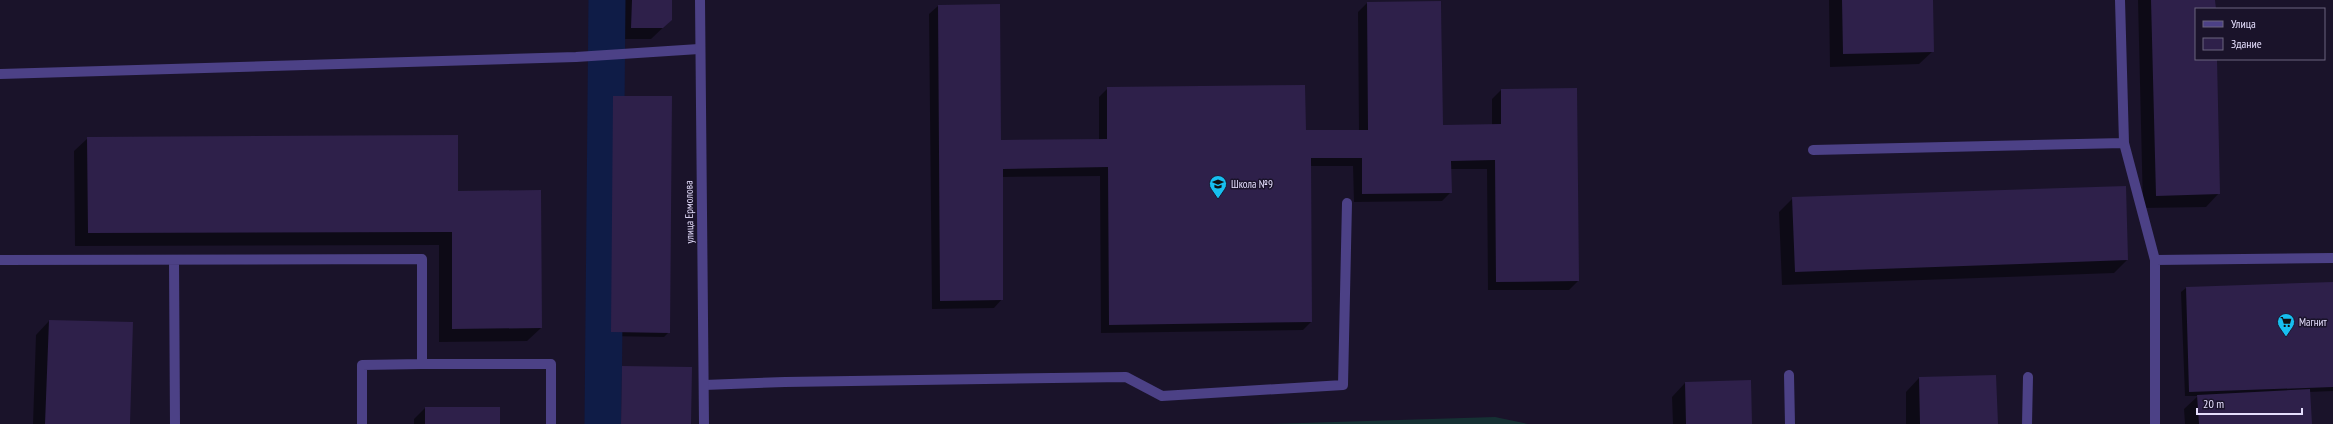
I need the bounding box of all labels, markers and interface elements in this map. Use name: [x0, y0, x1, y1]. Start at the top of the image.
legend: [2195, 8, 2325, 60]
text: Улица: [2231, 16, 2256, 31]
text: Здание: [2231, 36, 2262, 51]
school or university icon: Школа №9: [1208, 174, 1228, 199]
place label: Школа №9: [1231, 177, 1273, 191]
street label: улица Ермолова: [681, 180, 697, 244]
supermarket icon: Магнит: [2276, 312, 2296, 337]
place label: Магнит: [2299, 315, 2327, 329]
scale bar: [2197, 390, 2302, 416]
text: 20 m: [2203, 396, 2224, 411]

